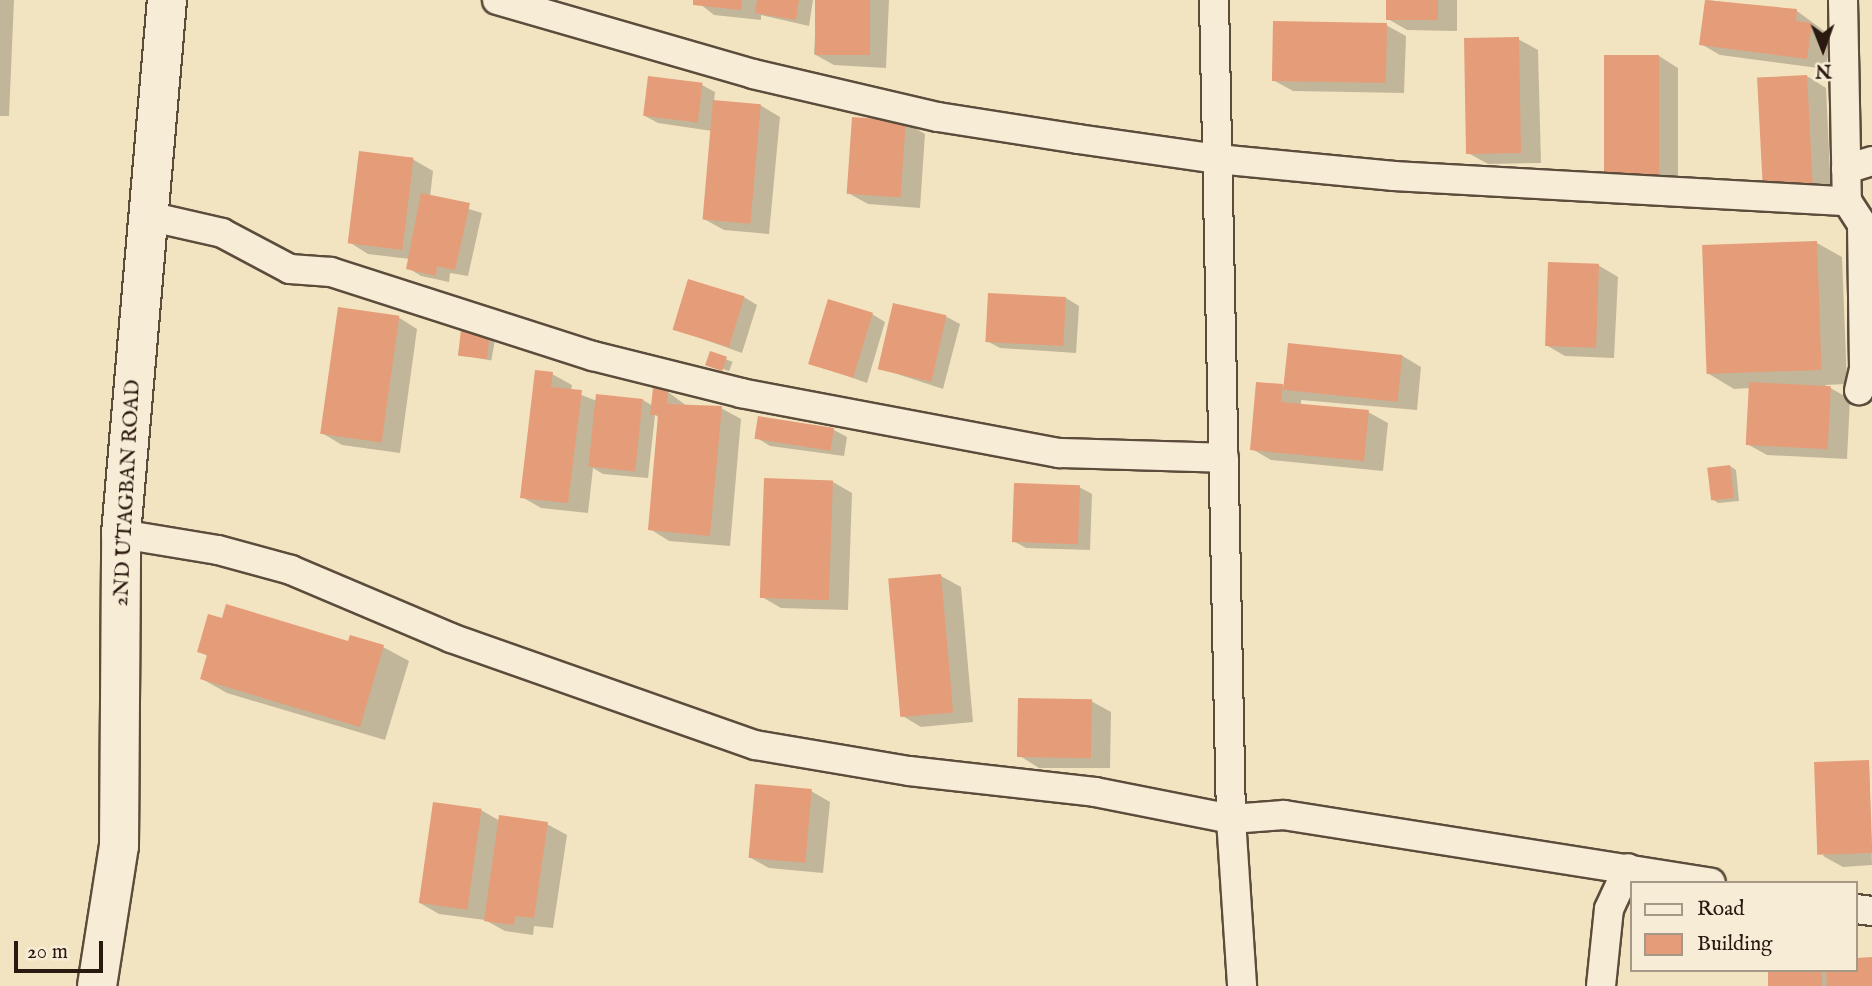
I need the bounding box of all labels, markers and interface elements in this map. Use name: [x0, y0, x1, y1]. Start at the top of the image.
north arrow: [1788, 14, 1858, 84]
text: N: [1815, 58, 1832, 82]
street label: 2ND UTAGBAN ROAD: [109, 379, 147, 607]
legend: [1630, 881, 1858, 972]
text: Road: [1697, 896, 1744, 923]
scale bar: [18, 926, 107, 970]
text: Building: [1697, 931, 1772, 958]
text: 20 m: [27, 939, 68, 966]

